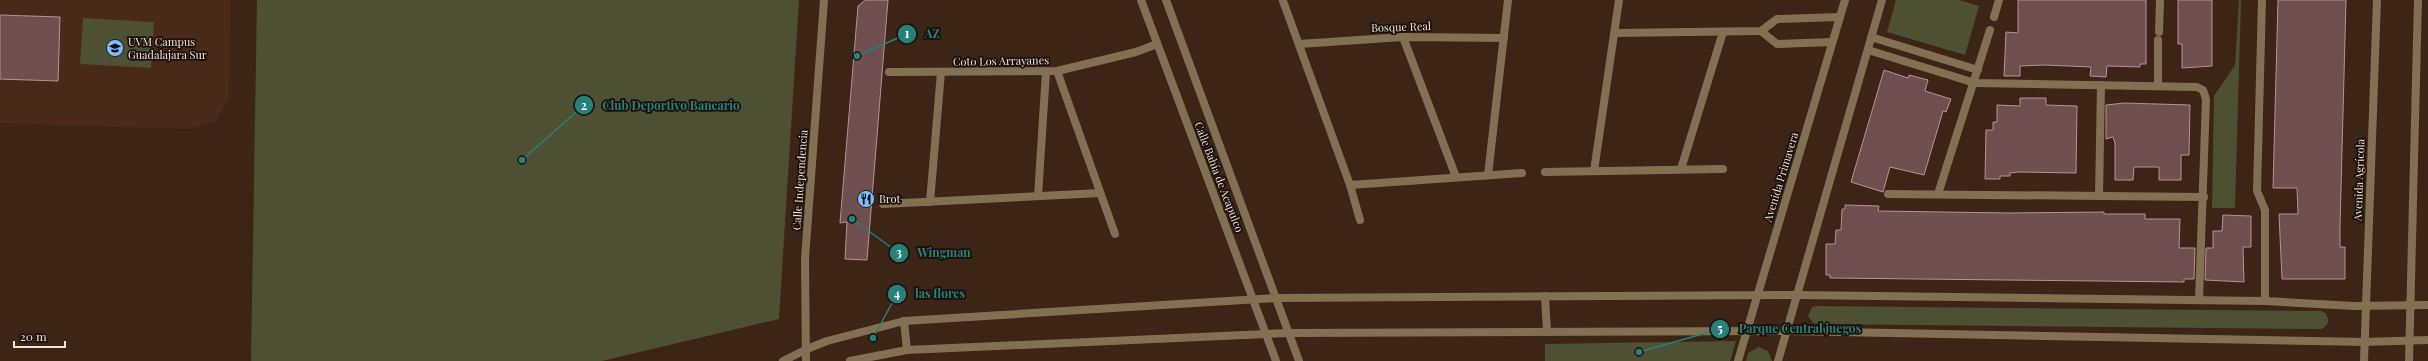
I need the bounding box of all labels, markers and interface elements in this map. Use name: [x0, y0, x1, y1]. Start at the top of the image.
street label: Bosque Real: [1371, 18, 1431, 35]
callout: AZ: [897, 22, 948, 46]
text: 1: [905, 25, 910, 41]
text: AZ: [923, 25, 940, 41]
place label: UVM Campus Guadalajara Sur: [128, 34, 207, 62]
school or university icon: UVM Campus Guadalajara Sur: [105, 38, 125, 58]
street label: Coto Los Arrayanes: [953, 52, 1049, 69]
callout: Club Deportivo Bancario: [574, 93, 748, 117]
text: 2: [581, 97, 587, 113]
text: Club Deportivo Bancario: [602, 97, 740, 113]
street label: Calle Bahía de Acapulco: [1192, 120, 1247, 234]
street label: Calle Independencia: [789, 129, 811, 231]
street label: Avenida Primavera: [1759, 130, 1801, 224]
street label: Avenida Agrícola: [2350, 138, 2367, 222]
restaurant icon: Brot: [856, 189, 876, 209]
place label: Brot: [879, 191, 901, 206]
callout: Wingman: [889, 241, 979, 265]
text: 3: [896, 244, 902, 260]
text: Wingman: [916, 244, 971, 260]
callout: las flores: [887, 282, 972, 306]
text: 4: [894, 285, 900, 301]
text: las flores: [915, 285, 965, 301]
callout: Parque Central juegos: [1710, 317, 1869, 341]
text: 5: [1717, 320, 1723, 336]
text: Parque Central juegos: [1739, 320, 1862, 336]
scale bar: [14, 323, 65, 349]
text: 20 m: [20, 328, 47, 344]

